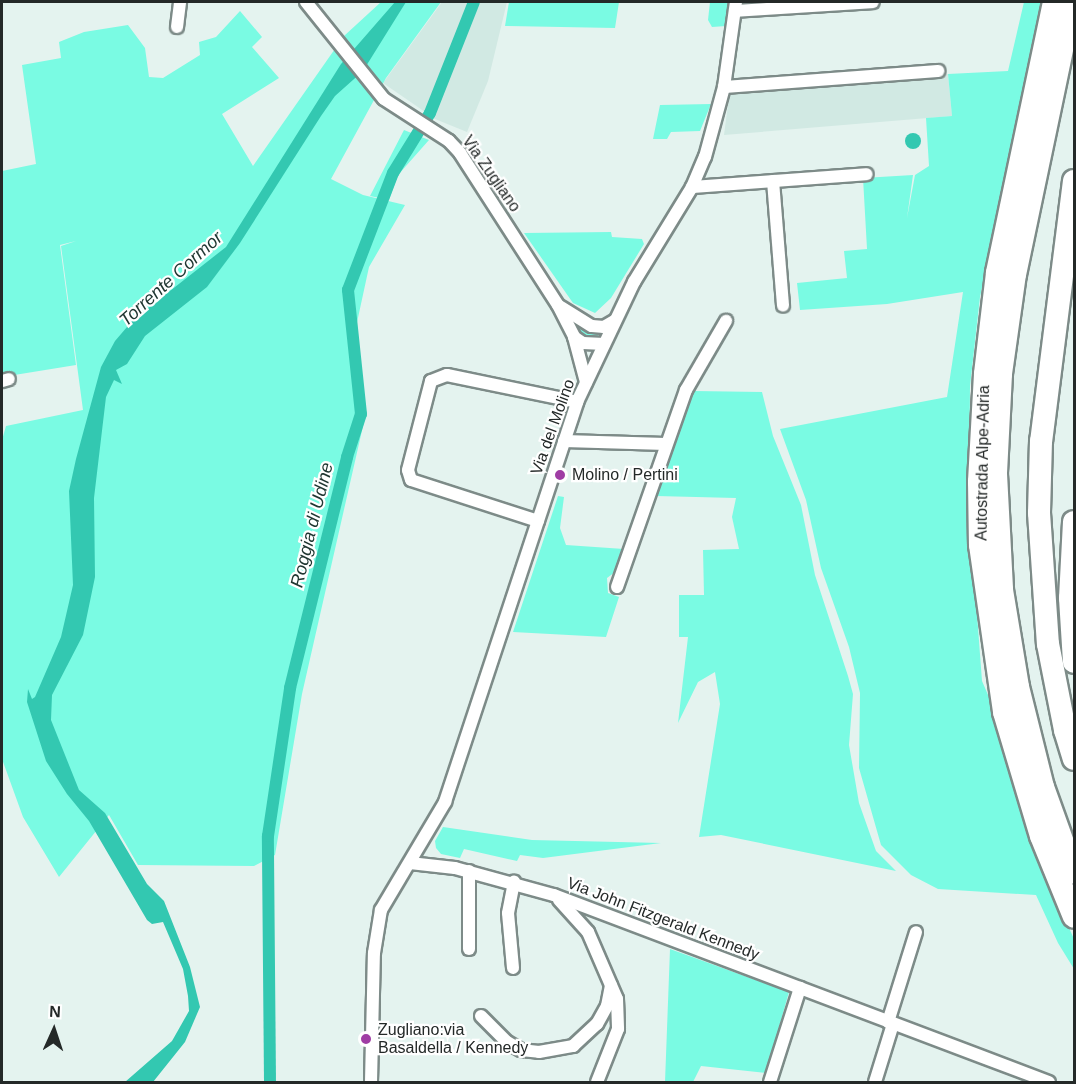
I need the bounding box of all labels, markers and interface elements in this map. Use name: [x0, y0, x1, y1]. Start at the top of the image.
street label: Via Zugliano: [458, 132, 524, 216]
water label: Torrente Cormor: [115, 227, 227, 331]
street label: Via del Molino: [527, 377, 579, 477]
street label: Autostrada Alpe-Adria: [972, 385, 994, 541]
water label: Roggia di Udine: [286, 460, 338, 590]
place label: Molino / Pertini: [572, 465, 678, 485]
marker: Molino / Pertini: [553, 468, 567, 482]
street label: Via John Fitzgerald Kennedy: [564, 873, 762, 965]
north arrow: [24, 1000, 84, 1060]
text: N: [49, 1003, 61, 1020]
place label: Zugliano:via Basaldella / Kennedy: [378, 1020, 528, 1058]
marker: Zugliano:via Basaldella / Kennedy: [359, 1032, 373, 1046]

